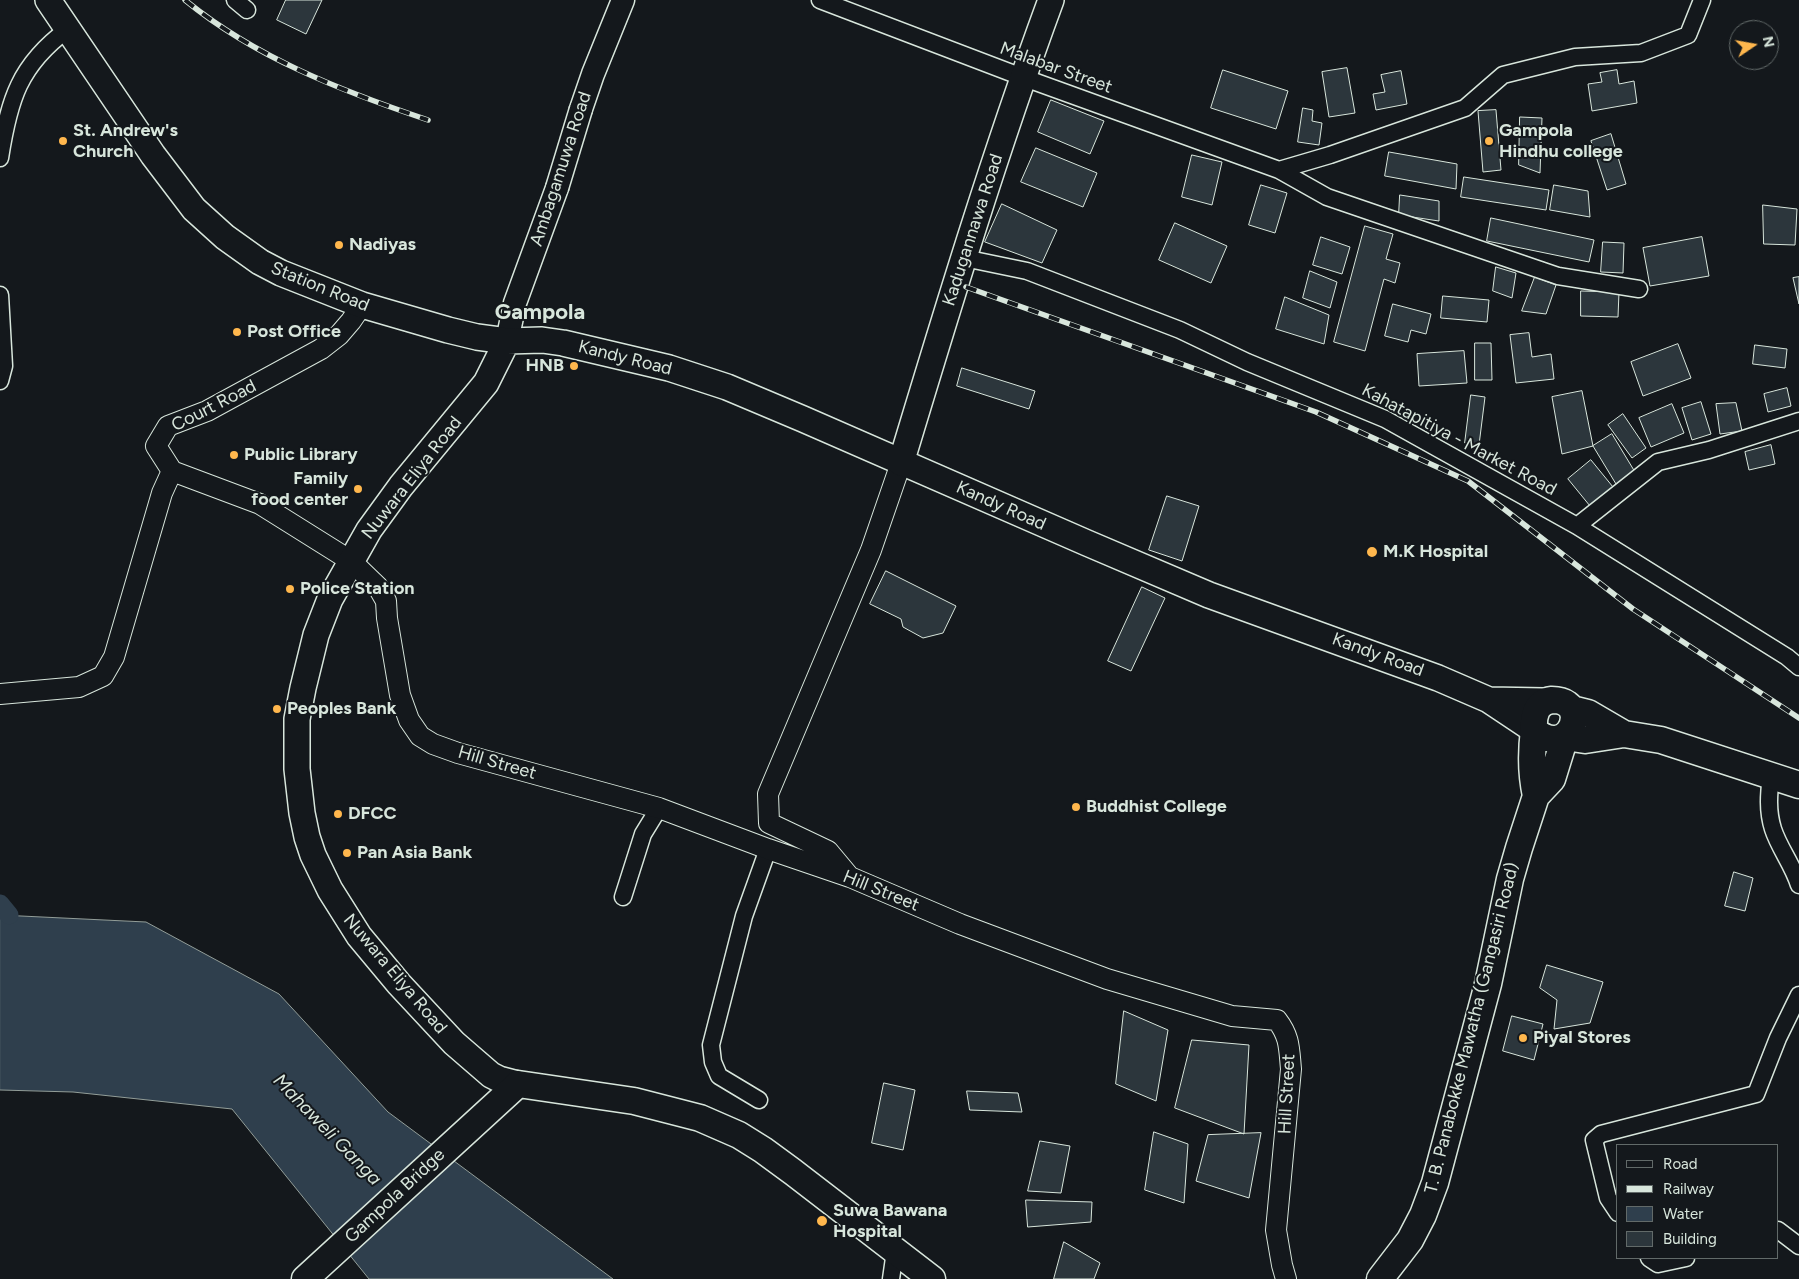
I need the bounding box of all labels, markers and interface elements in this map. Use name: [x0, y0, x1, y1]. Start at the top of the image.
north arrow: [1729, 20, 1779, 70]
text: N: [1759, 35, 1778, 49]
street label: Malabar Street: [997, 38, 1115, 98]
street label: Ambagamuwa Road: [526, 89, 596, 249]
place label: St. Andrew's Church: [73, 120, 178, 162]
place label: Gampola Hindhu college: [1499, 120, 1623, 162]
marker: St. Andrew's Church: [57, 135, 69, 147]
marker: Gampola Hindhu college: [1483, 135, 1495, 147]
street label: Kadugannawa Road: [938, 151, 1008, 309]
place label: Nadiyas: [349, 234, 416, 256]
marker: Nadiyas: [333, 239, 345, 251]
street label: Station Road: [268, 257, 372, 317]
district label: Gampola: [495, 300, 585, 326]
place label: Post Office: [247, 321, 341, 343]
marker: Post Office: [231, 326, 243, 338]
street label: Kandy Road: [576, 336, 674, 380]
place label: HNB: [526, 355, 564, 377]
marker: HNB: [568, 360, 580, 372]
street label: Court Road: [168, 375, 260, 437]
street label: Kahatapitiya - Market Road: [1358, 379, 1560, 501]
street label: Nuwara Eliya Road: [357, 412, 467, 544]
place label: Public Library: [244, 444, 358, 466]
marker: Public Library: [228, 449, 240, 461]
place label: Family food center: [251, 468, 348, 510]
street label: Kandy Road: [953, 477, 1049, 535]
marker: Family food center: [352, 483, 364, 495]
place label: M.K Hospital: [1383, 541, 1488, 563]
marker: M.K Hospital: [1365, 545, 1379, 559]
place label: Police Station: [300, 578, 415, 600]
marker: Police Station: [284, 583, 296, 595]
street label: Kandy Road: [1329, 628, 1427, 682]
place label: Peoples Bank: [287, 698, 397, 720]
marker: Peoples Bank: [271, 703, 283, 715]
street label: Hill Street: [455, 742, 539, 784]
place label: Buddhist College: [1086, 796, 1227, 818]
marker: Buddhist College: [1070, 801, 1082, 813]
place label: DFCC: [348, 803, 397, 825]
marker: DFCC: [332, 808, 344, 820]
place label: Pan Asia Bank: [357, 842, 472, 864]
marker: Pan Asia Bank: [341, 847, 353, 859]
street label: T. B. Panabokke Mawatha (Gangasiri Road): [1420, 860, 1524, 1196]
street label: Hill Street: [840, 866, 922, 916]
street label: Nuwara Eliya Road: [339, 910, 451, 1038]
place label: Piyal Stores: [1533, 1027, 1631, 1049]
marker: Piyal Stores: [1517, 1032, 1529, 1044]
street label: Hill Street: [1274, 1053, 1300, 1135]
water label: Mahaweli Ganga: [268, 1070, 386, 1190]
street label: Gampola Bridge: [340, 1144, 450, 1248]
legend: [1616, 1144, 1779, 1259]
text: Road: [1663, 1155, 1698, 1173]
text: Railway: [1663, 1180, 1714, 1198]
place label: Suwa Bawana Hospital: [833, 1200, 947, 1242]
text: Water: [1663, 1205, 1703, 1223]
marker: Suwa Bawana Hospital: [815, 1214, 829, 1228]
text: Building: [1663, 1230, 1717, 1248]

